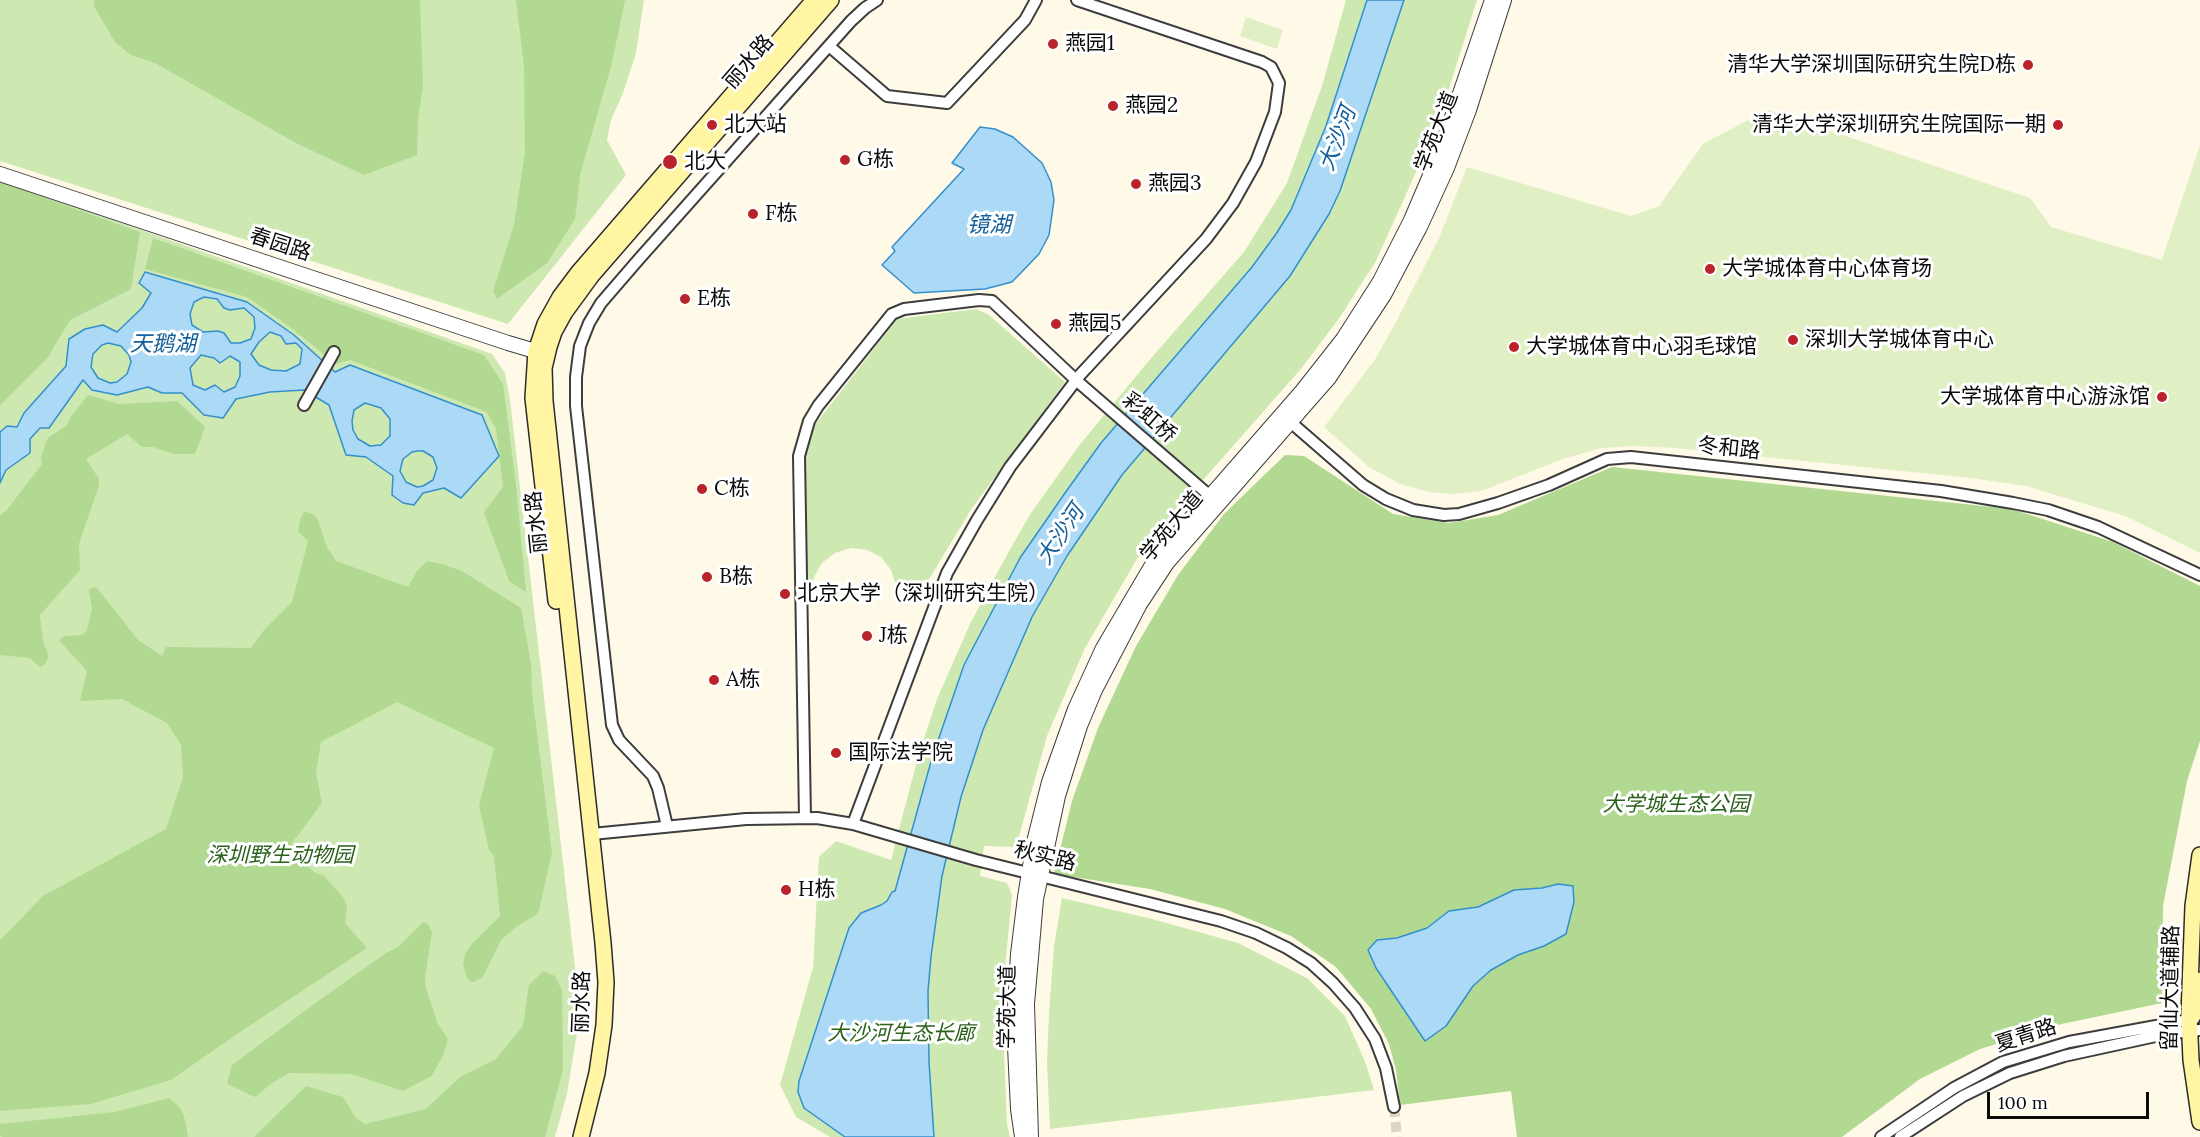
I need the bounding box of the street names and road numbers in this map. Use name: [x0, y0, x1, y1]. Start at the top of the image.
street label: 丽水路: [719, 30, 779, 94]
street label: 学苑大道: [1410, 88, 1464, 176]
street label: 春园路: [246, 223, 314, 267]
street label: 彩虹桥: [1117, 388, 1181, 448]
street label: 冬和路: [1696, 433, 1762, 465]
street label: 学苑大道: [1135, 487, 1209, 567]
street label: 丽水路: [521, 489, 553, 555]
street label: 秋实路: [1011, 837, 1079, 877]
street label: 留仙大道辅路: [2157, 925, 2185, 1051]
street label: 学苑大道: [995, 965, 1021, 1049]
street label: 丽水路: [568, 970, 596, 1034]
street label: 夏青路: [1992, 1014, 2060, 1058]

